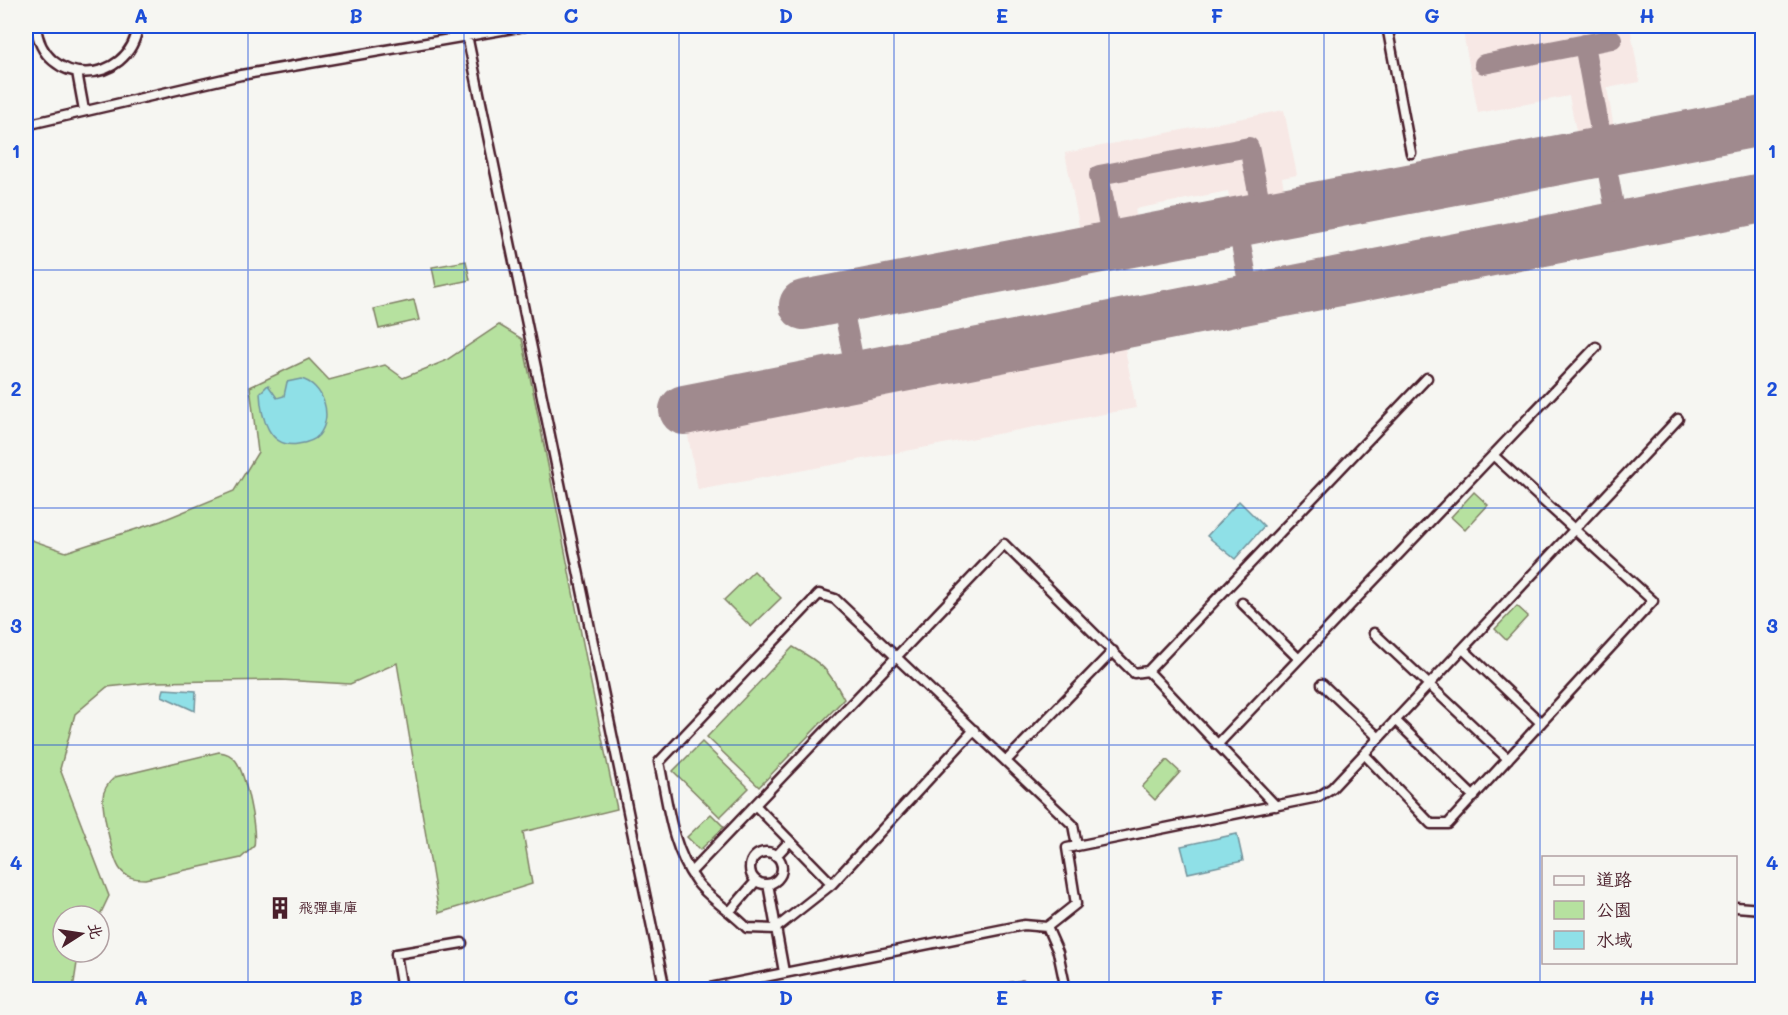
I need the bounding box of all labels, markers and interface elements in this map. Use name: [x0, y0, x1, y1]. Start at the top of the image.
text: A: [134, 2, 148, 28]
text: B: [349, 2, 363, 28]
text: C: [564, 2, 579, 28]
text: D: [779, 2, 793, 28]
text: E: [996, 2, 1008, 28]
text: F: [1211, 2, 1224, 28]
text: G: [1424, 2, 1440, 28]
text: H: [1639, 2, 1655, 28]
text: 1: [12, 137, 20, 163]
text: 1: [1768, 137, 1776, 163]
text: 2: [10, 375, 22, 401]
text: 2: [1766, 375, 1778, 401]
text: 3: [10, 612, 22, 638]
text: 3: [1766, 612, 1778, 638]
text: 4: [10, 849, 23, 875]
text: 4: [1766, 849, 1779, 875]
legend: [1542, 856, 1737, 964]
text: 道路: [1596, 867, 1632, 891]
building icon: 飛彈車庫: [267, 895, 293, 921]
place label: 飛彈車庫: [298, 897, 358, 917]
text: 公園: [1596, 897, 1632, 921]
north arrow: [51, 904, 111, 964]
text: 北: [84, 921, 108, 941]
text: 水域: [1596, 927, 1632, 951]
text: A: [134, 984, 148, 1010]
text: B: [349, 984, 363, 1010]
text: C: [564, 984, 579, 1010]
text: D: [779, 984, 793, 1010]
text: E: [996, 984, 1008, 1010]
text: F: [1211, 984, 1224, 1010]
text: G: [1424, 984, 1440, 1010]
text: H: [1639, 984, 1655, 1010]

